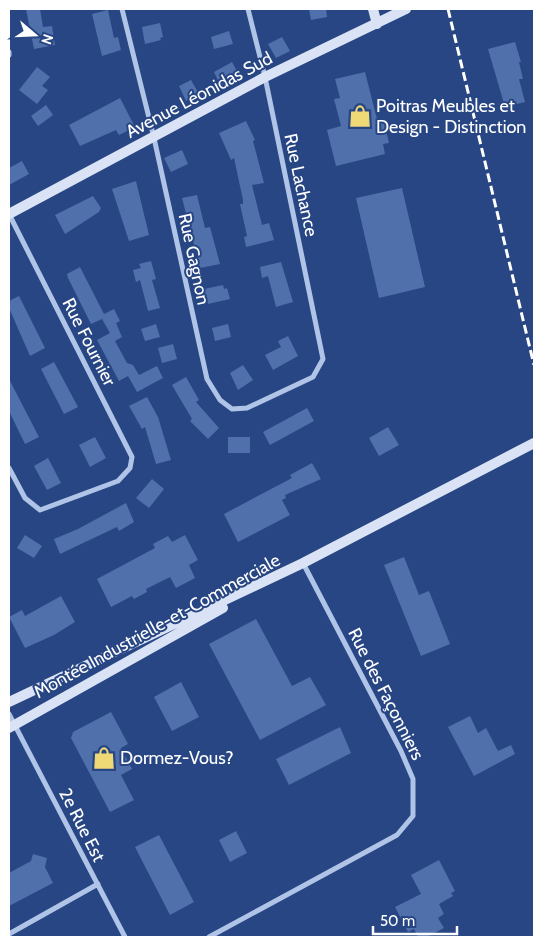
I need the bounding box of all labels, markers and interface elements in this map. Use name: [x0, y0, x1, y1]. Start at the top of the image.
north arrow: [10, 10, 60, 60]
text: N: [37, 32, 57, 47]
street label: Avenue Léonidas Sud: [122, 47, 276, 143]
place label: Poitras Meubles et Design - Distinction: [376, 95, 526, 138]
shop icon: Poitras Meubles et Design - Distinction: [347, 103, 373, 129]
street label: Rue Lachance: [279, 131, 323, 239]
street label: Rue Gagnon: [174, 211, 214, 307]
street label: Rue Fournier: [57, 294, 121, 390]
street label: Montée Industrielle-et-Commerciale: [30, 549, 284, 703]
street label: Rue des Façonniers: [343, 624, 429, 764]
shop icon: Dormez-Vous?: [91, 745, 117, 771]
place label: Dormez-Vous?: [120, 747, 234, 769]
street label: 2e Rue Est: [54, 785, 110, 865]
scale bar: [373, 904, 457, 936]
text: 50 m: [380, 912, 415, 930]

